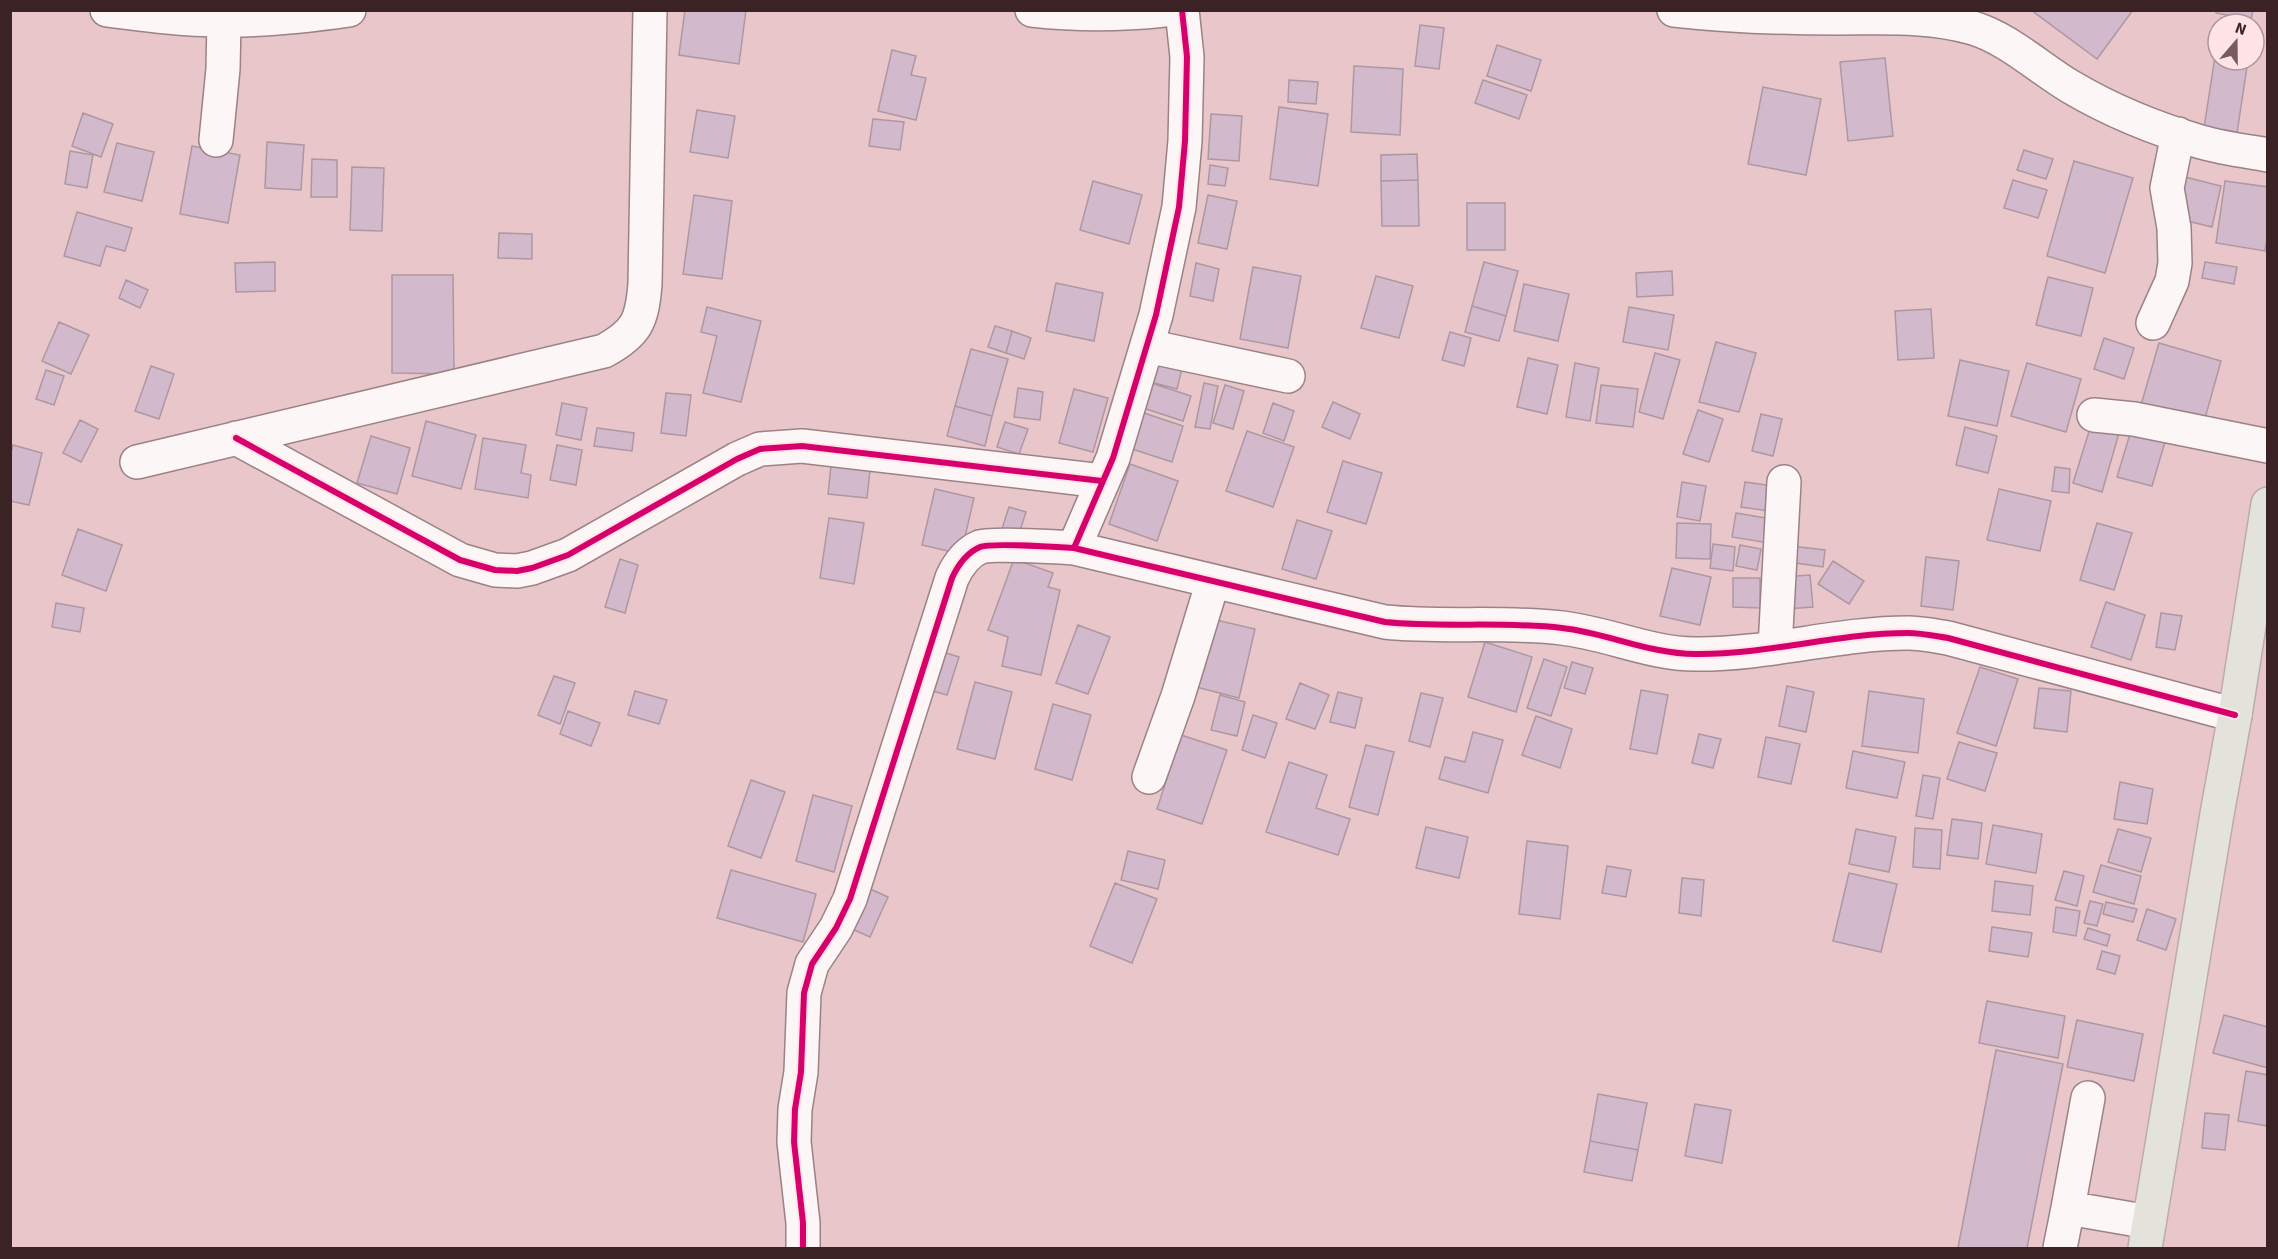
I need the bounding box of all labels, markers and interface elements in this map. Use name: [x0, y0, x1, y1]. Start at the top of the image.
north arrow: [2206, 12, 2266, 72]
text: N: [2232, 17, 2250, 41]

